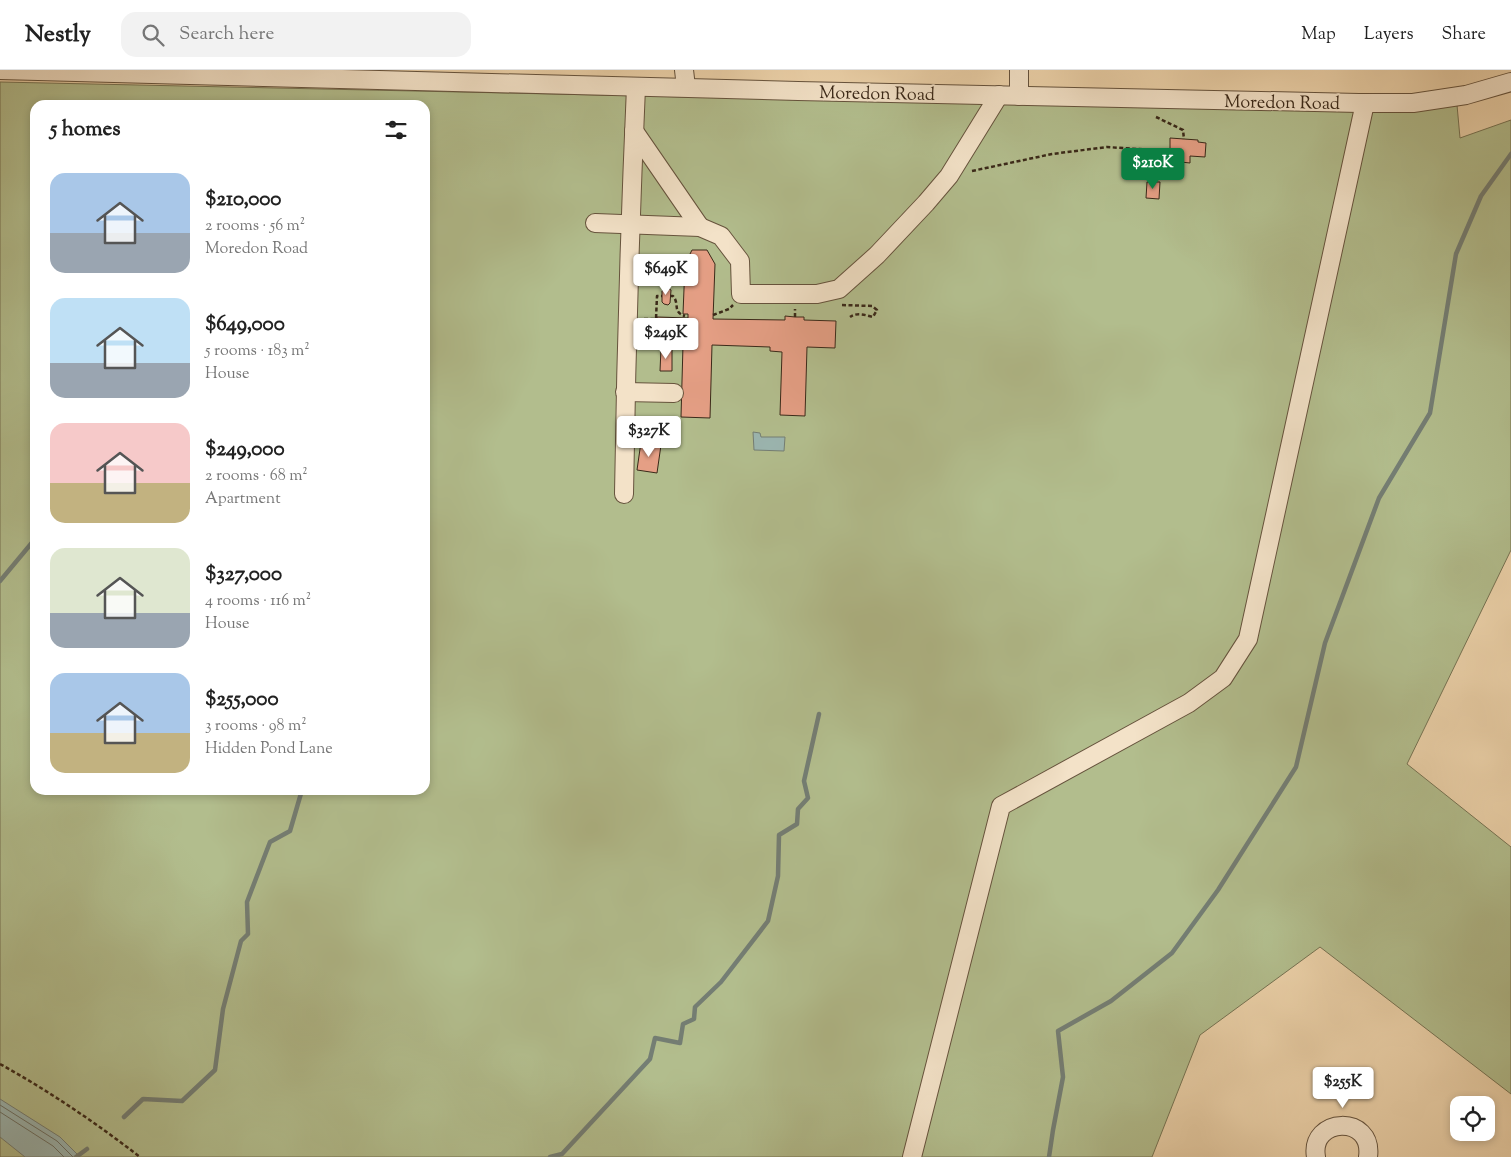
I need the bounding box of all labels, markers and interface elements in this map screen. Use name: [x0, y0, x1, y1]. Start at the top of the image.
search box: [121, 12, 471, 57]
text: Nestly: [25, 18, 91, 52]
icon: search: [139, 21, 167, 49]
text: Search here: [179, 21, 274, 48]
text: Map: [1301, 22, 1336, 48]
text: Layers: [1364, 22, 1414, 48]
text: Share: [1442, 22, 1486, 48]
street label: Moredon Road: [819, 81, 935, 109]
street label: Moredon Road: [1224, 90, 1340, 118]
text: 5 homes: [50, 115, 120, 145]
icon: filters: [382, 116, 410, 144]
pin: $210K: [1118, 148, 1188, 190]
text: $210K: [1132, 152, 1174, 175]
text: $210,000: [205, 185, 281, 215]
icon: home: [90, 193, 150, 253]
text: 2 rooms · 56 m²: [205, 215, 305, 238]
text: Moredon Road: [205, 238, 308, 261]
pin: $649K: [631, 254, 701, 296]
text: $649K: [644, 258, 688, 281]
text: $649,000: [205, 310, 285, 340]
icon: home: [90, 318, 150, 378]
pin: $249K: [631, 318, 701, 360]
text: $249K: [644, 322, 688, 345]
text: 5 rooms · 183 m²: [205, 340, 310, 363]
text: House: [205, 363, 249, 386]
pin: $327K: [614, 416, 684, 458]
text: $327K: [628, 420, 670, 443]
text: $249,000: [205, 435, 285, 465]
icon: home: [90, 443, 150, 503]
text: 2 rooms · 68 m²: [205, 465, 308, 488]
text: Apartment: [205, 488, 281, 511]
text: $327,000: [205, 560, 282, 590]
icon: home: [90, 568, 150, 628]
text: 4 rooms · 116 m²: [205, 590, 311, 613]
text: House: [205, 613, 249, 636]
text: $255,000: [205, 685, 279, 715]
icon: home: [90, 693, 150, 753]
text: 3 rooms · 98 m²: [205, 715, 307, 738]
text: Hidden Pond Lane: [205, 738, 333, 761]
pin: $255K: [1308, 1066, 1378, 1109]
text: $255K: [1324, 1071, 1362, 1094]
map controls: [1450, 1096, 1495, 1141]
button: locate: [1450, 1096, 1495, 1141]

